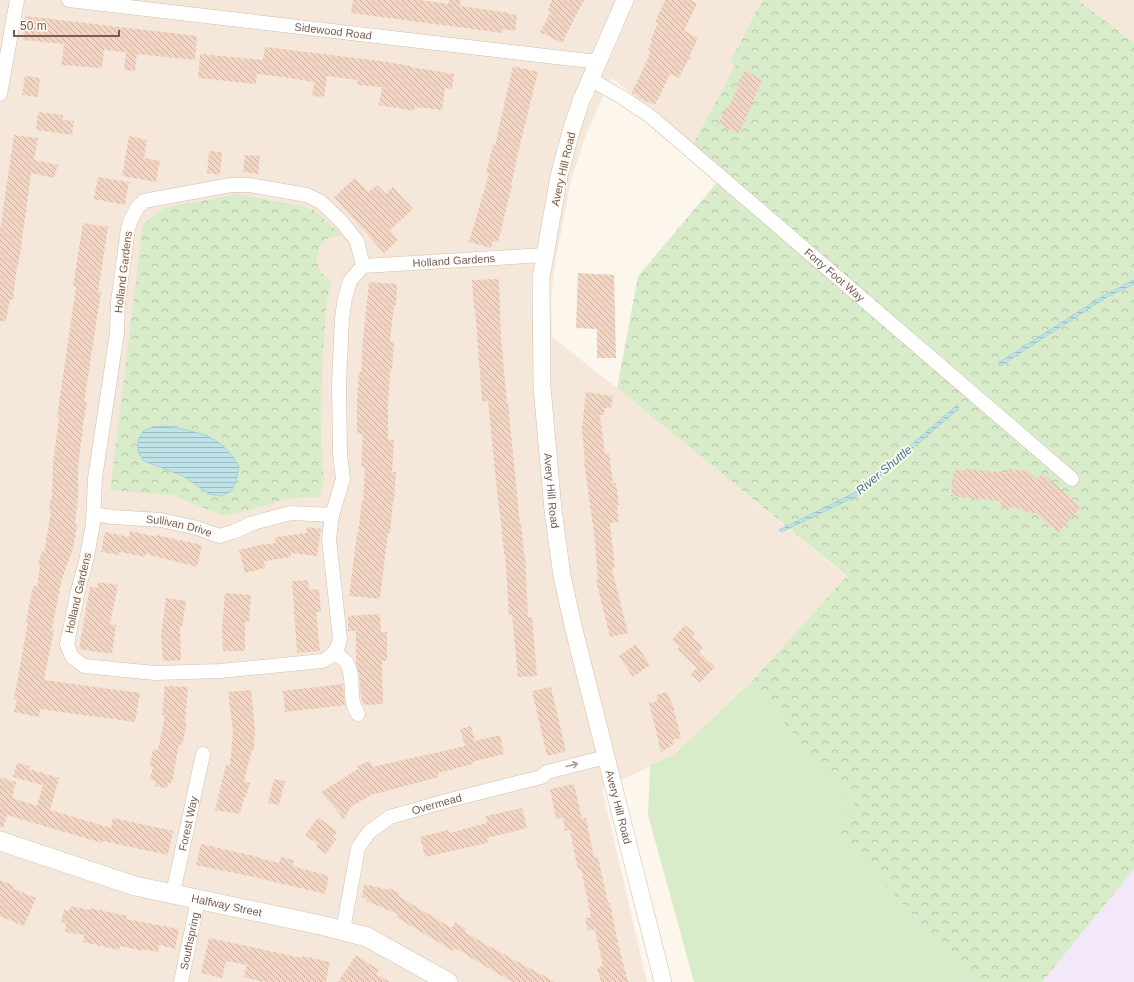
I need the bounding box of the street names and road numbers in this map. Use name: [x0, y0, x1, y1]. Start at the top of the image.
street label: Sidewood Road: [294, 20, 373, 41]
street label: Avery Hill Road: [549, 131, 577, 207]
street label: Holland Gardens: [112, 230, 134, 314]
street label: Forty Foot Way: [802, 246, 867, 304]
street label: Holland Gardens: [412, 252, 496, 269]
street label: Avery Hill Road: [542, 452, 561, 529]
street label: Sullivan Drive: [146, 513, 214, 539]
street label: Holland Gardens: [63, 551, 93, 635]
street label: Avery Hill Road: [604, 769, 634, 845]
street label: Overmead: [410, 791, 463, 817]
street label: Forest Way: [176, 795, 200, 852]
street label: Halfway Street: [190, 892, 263, 919]
street label: Southspring: [178, 911, 201, 971]

